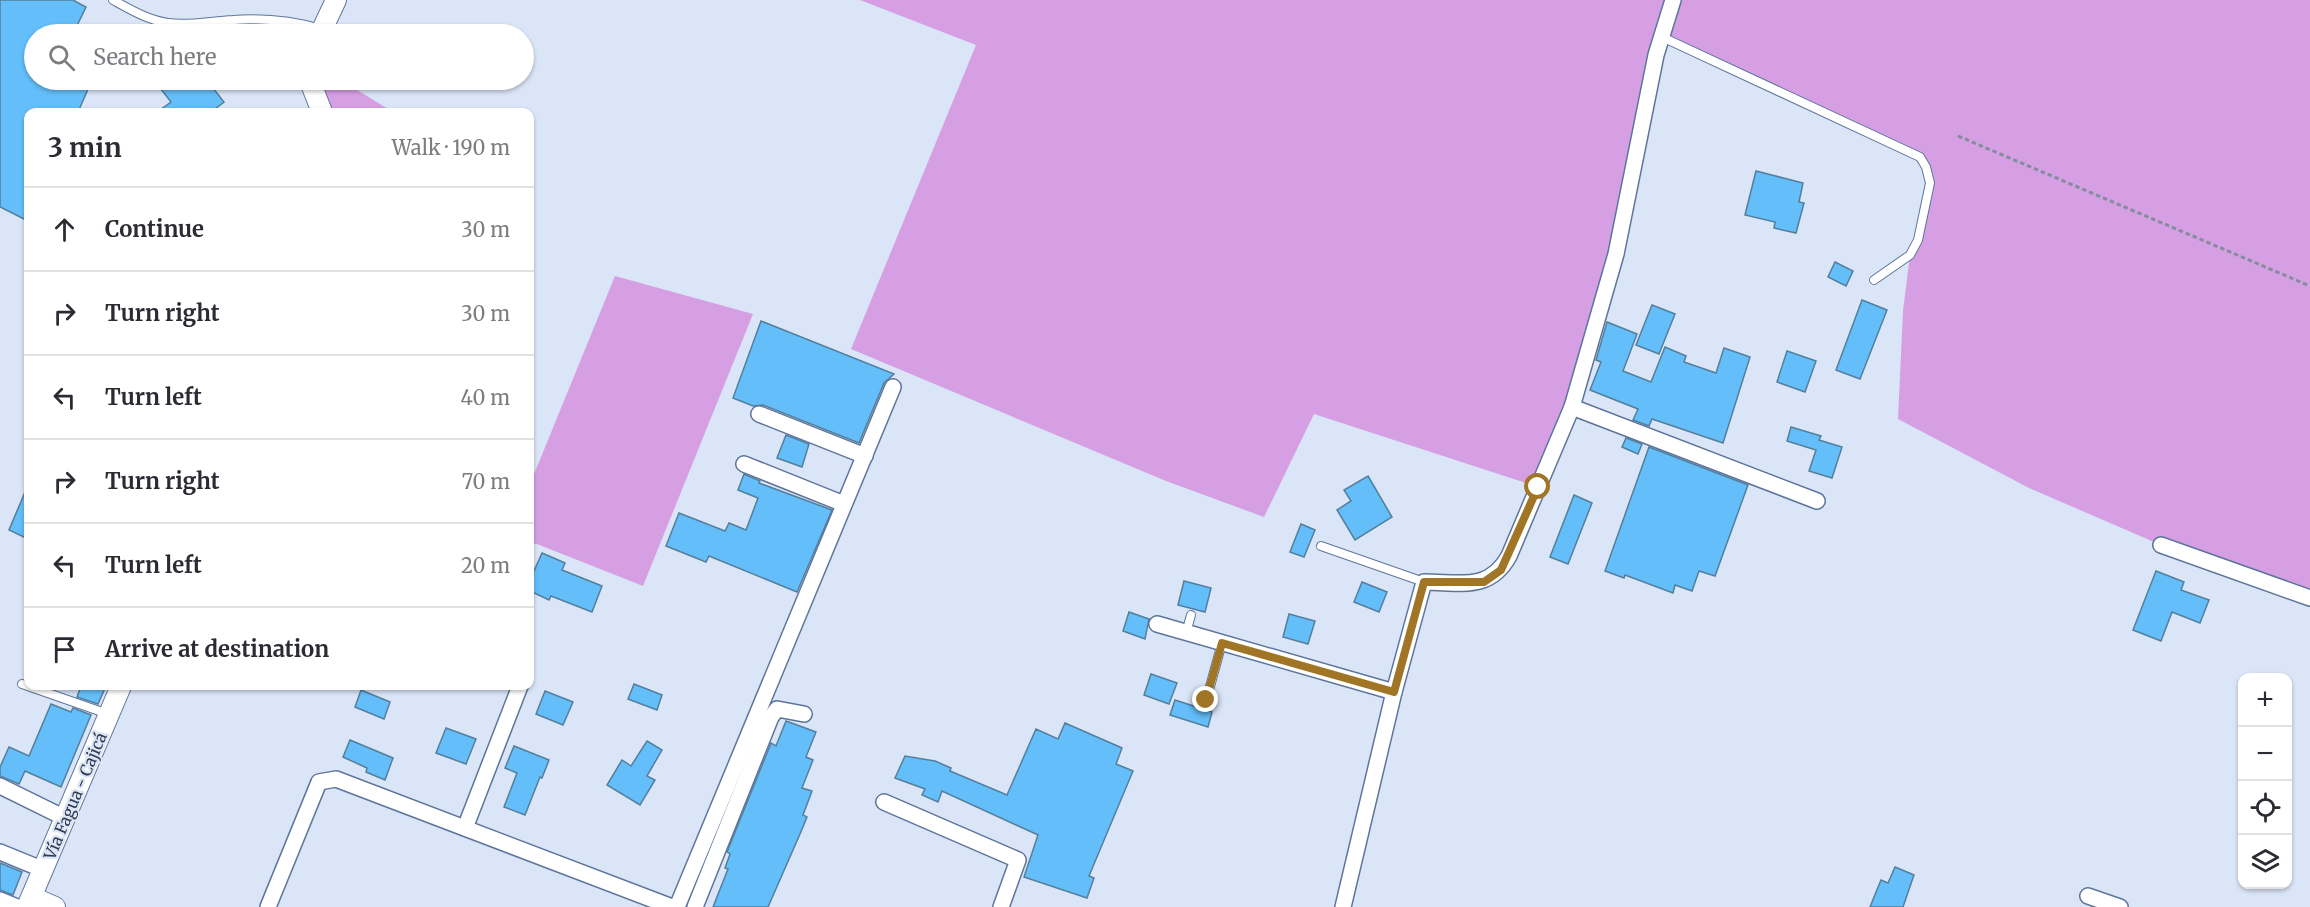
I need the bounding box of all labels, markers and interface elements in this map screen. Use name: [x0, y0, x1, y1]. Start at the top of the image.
search box: [24, 24, 534, 90]
icon: search: [45, 41, 78, 74]
text: Search here: [93, 43, 216, 71]
text: 3 min: [48, 131, 122, 164]
text: Walk · 190 m: [392, 135, 510, 160]
icon: ahead: [48, 213, 81, 246]
text: Continue: [105, 215, 204, 243]
text: 30 m: [461, 217, 510, 242]
icon: right: [48, 297, 81, 330]
text: Turn right: [105, 299, 219, 327]
text: 30 m: [461, 301, 510, 326]
icon: left: [48, 381, 81, 414]
text: Turn left: [105, 383, 202, 411]
text: 40 m: [460, 385, 510, 410]
icon: right: [48, 465, 81, 498]
text: Turn right: [105, 467, 219, 495]
text: 70 m: [462, 469, 510, 494]
route start: [1524, 473, 1550, 499]
icon: left: [48, 549, 81, 582]
text: Turn left: [105, 551, 202, 579]
text: 20 m: [461, 553, 510, 578]
icon: arrive: [48, 633, 81, 666]
text: Arrive at destination: [105, 635, 329, 663]
map controls: [2238, 673, 2292, 889]
button: +: [2238, 673, 2292, 727]
route end: [1192, 686, 1218, 712]
button: −: [2238, 727, 2292, 781]
street label: Vía Fagua - Cajicá: [39, 729, 111, 864]
button: locate: [2238, 781, 2292, 835]
button: layers: [2238, 835, 2292, 889]

